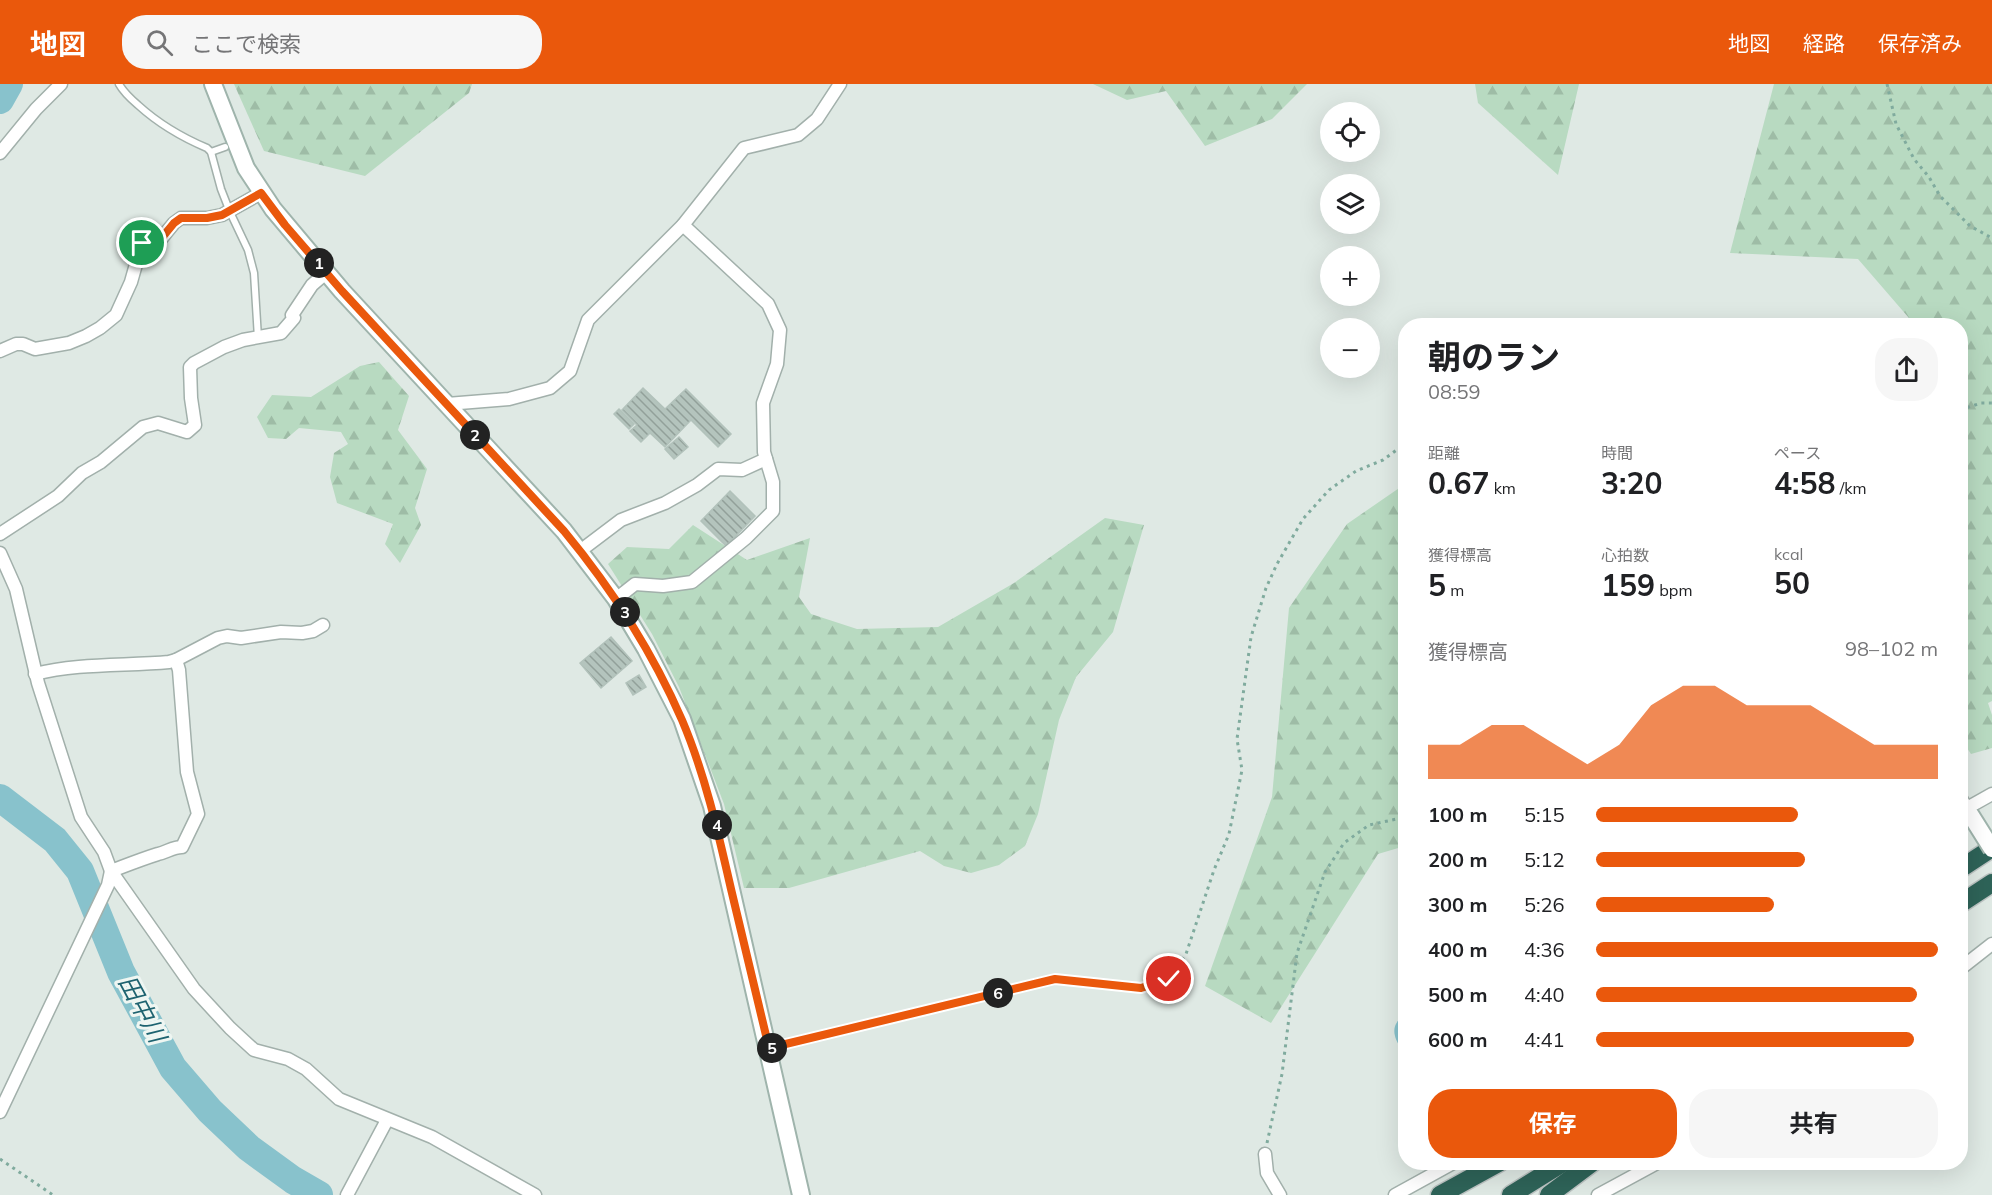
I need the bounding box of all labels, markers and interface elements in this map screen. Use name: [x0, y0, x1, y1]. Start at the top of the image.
search box: [122, 15, 542, 69]
text: 地図: [30, 26, 86, 61]
icon: search: [143, 26, 176, 59]
text: ここで検索: [191, 30, 301, 58]
text: 地図: [1728, 30, 1770, 56]
text: 経路: [1803, 30, 1845, 56]
text: 保存済み: [1878, 30, 1962, 56]
map controls: [1320, 102, 1380, 378]
button: locate: [1320, 102, 1380, 162]
button: layers: [1320, 174, 1380, 234]
pin: [116, 217, 167, 268]
icon: arrive: [125, 226, 158, 259]
button: +: [1320, 246, 1380, 306]
pin: 1: [304, 248, 334, 278]
text: 1: [314, 253, 324, 273]
button: −: [1320, 318, 1380, 378]
text: 朝のラン: [1428, 336, 1560, 377]
button: share: [1875, 338, 1938, 401]
text: 08:59: [1428, 379, 1481, 404]
pin: 2: [460, 420, 490, 450]
text: 2: [470, 425, 480, 445]
text: 距離: [1428, 443, 1460, 463]
text: 時間: [1601, 443, 1633, 463]
text: ペース: [1774, 443, 1821, 463]
text: 0.67: [1428, 464, 1489, 502]
text: 3:20: [1601, 464, 1662, 502]
text: 4:58: [1774, 464, 1835, 502]
text: km: [1489, 478, 1516, 498]
text: /km: [1835, 478, 1866, 498]
text: kcal: [1774, 544, 1803, 564]
text: 獲得標高: [1428, 545, 1492, 565]
text: 心拍数: [1601, 545, 1649, 565]
text: 50: [1774, 564, 1810, 602]
text: 5: [1428, 566, 1446, 604]
text: 159: [1601, 566, 1655, 604]
text: m: [1446, 580, 1464, 600]
text: bpm: [1655, 580, 1692, 600]
pin: 3: [610, 597, 640, 627]
text: 3: [620, 602, 630, 622]
text: 98–102 m: [1845, 636, 1938, 661]
text: 獲得標高: [1428, 639, 1508, 664]
text: 100 m: [1428, 802, 1487, 827]
text: 5:15: [1524, 802, 1565, 827]
pin: 4: [702, 810, 732, 840]
text: 4: [712, 815, 722, 835]
text: 200 m: [1428, 847, 1487, 872]
text: 5:12: [1524, 847, 1565, 872]
text: 300 m: [1428, 892, 1487, 917]
text: 5:26: [1524, 892, 1565, 917]
text: 400 m: [1428, 937, 1487, 962]
text: 4:36: [1524, 937, 1565, 962]
pin: [1143, 953, 1194, 1004]
icon: check: [1152, 962, 1185, 995]
water label: 田中川: [113, 970, 174, 1050]
pin: 6: [983, 978, 1013, 1008]
text: 500 m: [1428, 982, 1487, 1007]
text: 4:40: [1524, 982, 1565, 1007]
text: 6: [993, 983, 1003, 1003]
text: 600 m: [1428, 1027, 1487, 1052]
text: 4:41: [1524, 1027, 1565, 1052]
pin: 5: [757, 1033, 787, 1063]
text: 5: [767, 1038, 777, 1058]
button: 保存: [1428, 1089, 1677, 1158]
button: 共有: [1689, 1089, 1938, 1158]

